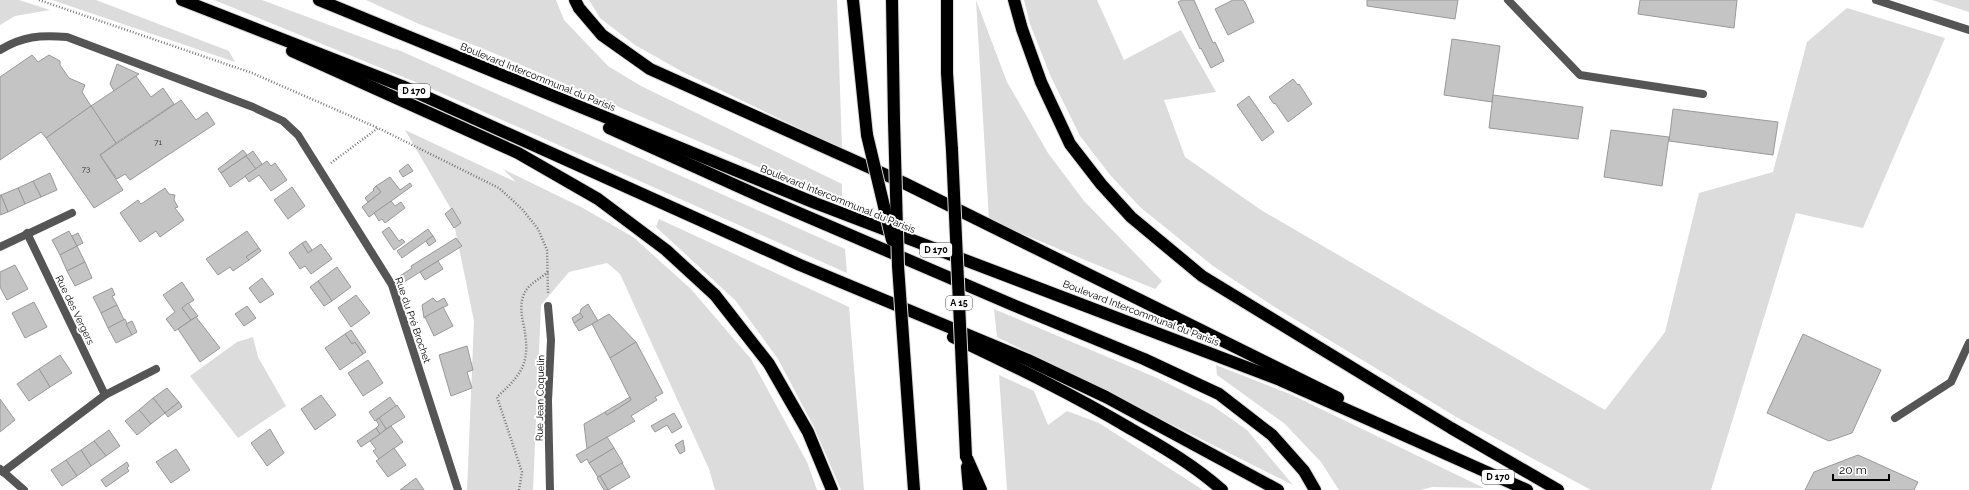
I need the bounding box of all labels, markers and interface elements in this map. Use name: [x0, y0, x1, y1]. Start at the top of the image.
street label: Boulevard Intercommunal du Parisis: [459, 41, 617, 113]
road number: D 170: [398, 84, 430, 98]
house number: 71: [154, 137, 162, 147]
street label: Boulevard Intercommunal du Parisis: [759, 163, 917, 235]
house number: 73: [82, 164, 90, 174]
road number: D 170: [920, 243, 952, 257]
street label: Rue des Vergers: [53, 274, 97, 347]
street label: Rue du Pré Brochet: [393, 276, 433, 365]
street label: Boulevard Intercommunal du Parisis: [1061, 278, 1221, 348]
road number: A 15: [946, 296, 972, 310]
street label: Rue Jean Coquelin: [534, 355, 546, 441]
scale bar: [1833, 456, 1889, 482]
text: 20 m: [1839, 463, 1867, 477]
road number: D 170: [1482, 470, 1514, 484]

